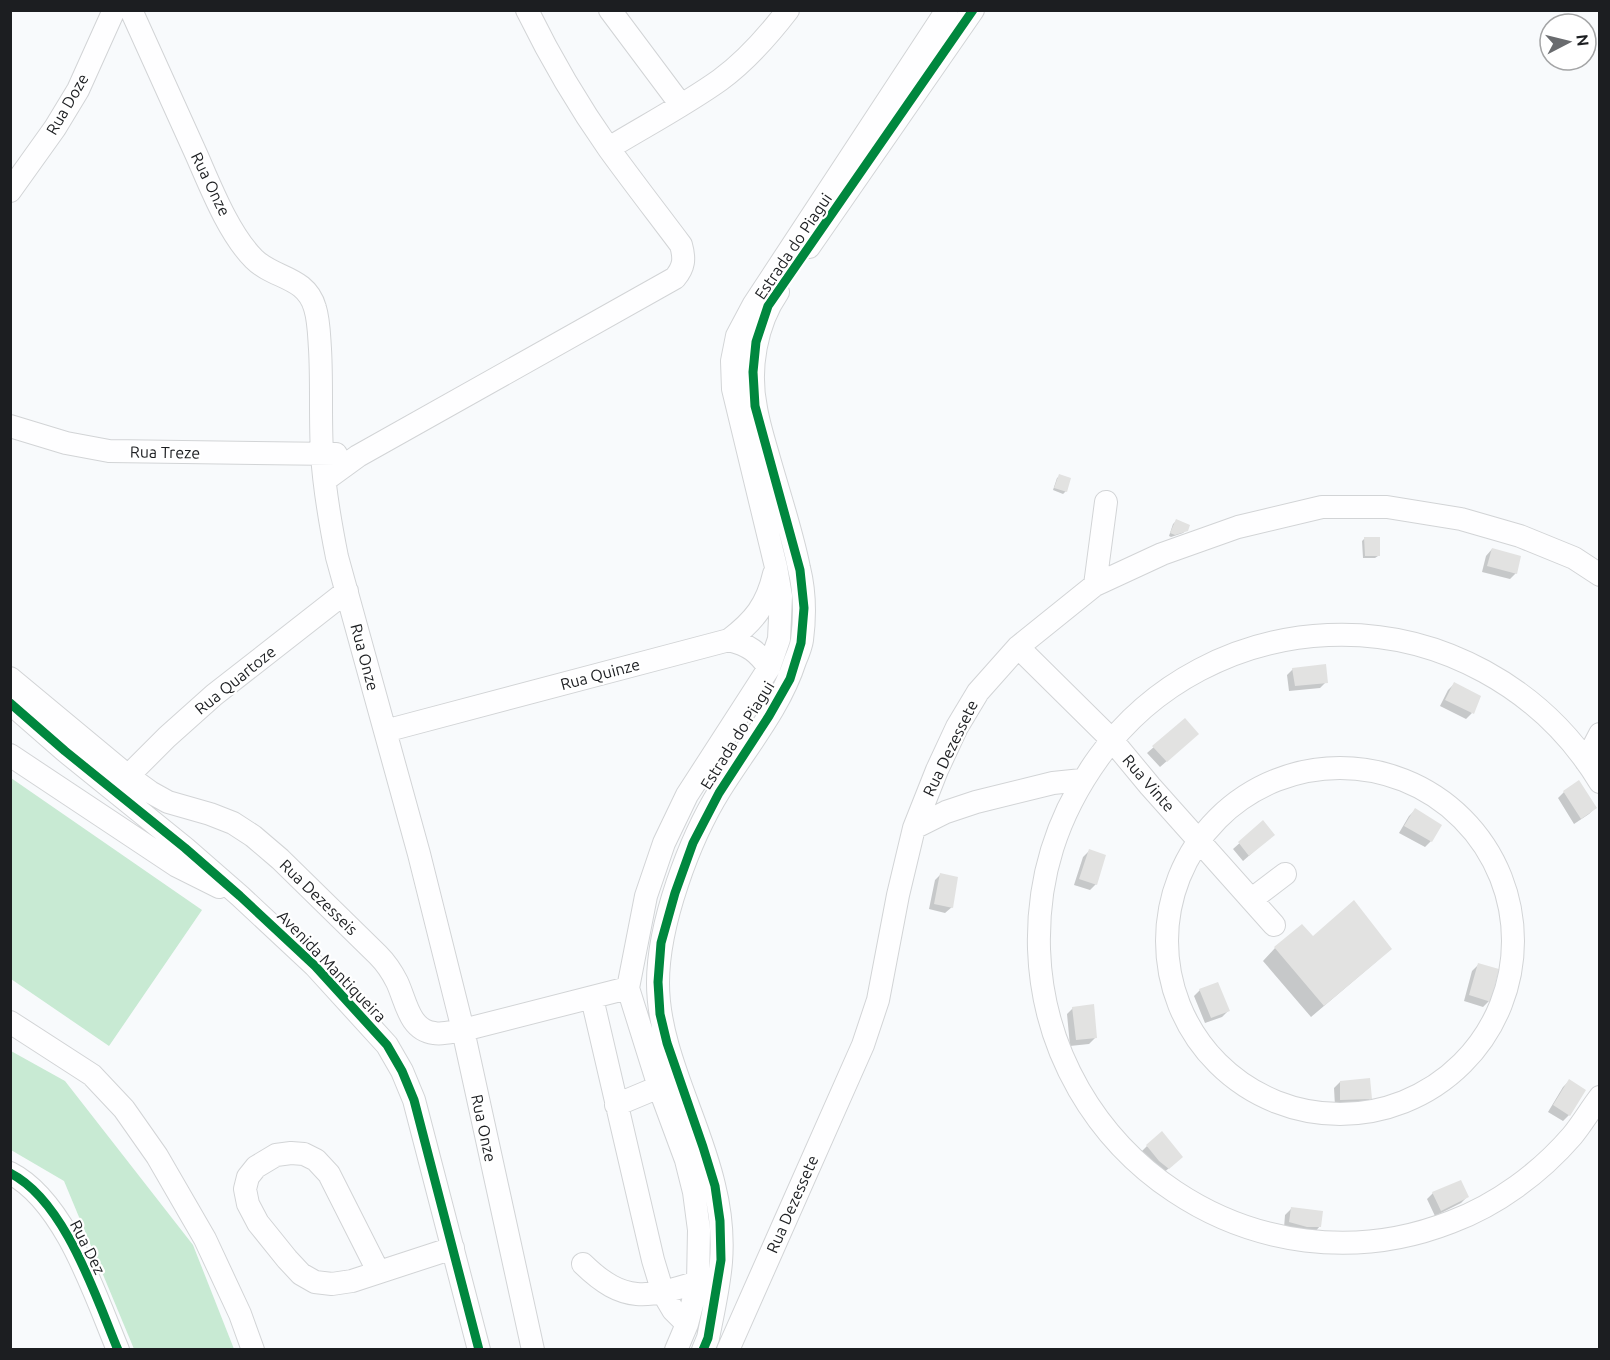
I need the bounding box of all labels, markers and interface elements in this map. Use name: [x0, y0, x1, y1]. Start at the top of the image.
north arrow: [1538, 12, 1598, 72]
text: N: [1573, 33, 1593, 47]
street label: Rua Doze: [42, 70, 92, 138]
street label: Rua Onze: [188, 149, 234, 219]
street label: Estrada do Piagui: [751, 190, 835, 302]
street label: Rua Treze: [130, 442, 200, 462]
street label: Rua Onze: [347, 622, 383, 692]
street label: Rua Quartoze: [191, 642, 279, 718]
street label: Rua Quinze: [558, 655, 642, 693]
street label: Estrada do Piagui: [697, 678, 777, 792]
street label: Rua Dezessete: [919, 697, 981, 799]
street label: Rua Vinte: [1119, 751, 1179, 815]
street label: Rua Dezesseis: [277, 856, 362, 938]
street label: Avenida Mantiqueira: [274, 907, 390, 1025]
street label: Rua Onze: [468, 1093, 500, 1163]
street label: Rua Dezessete: [762, 1152, 822, 1256]
street label: Rua Dez: [67, 1217, 109, 1277]

